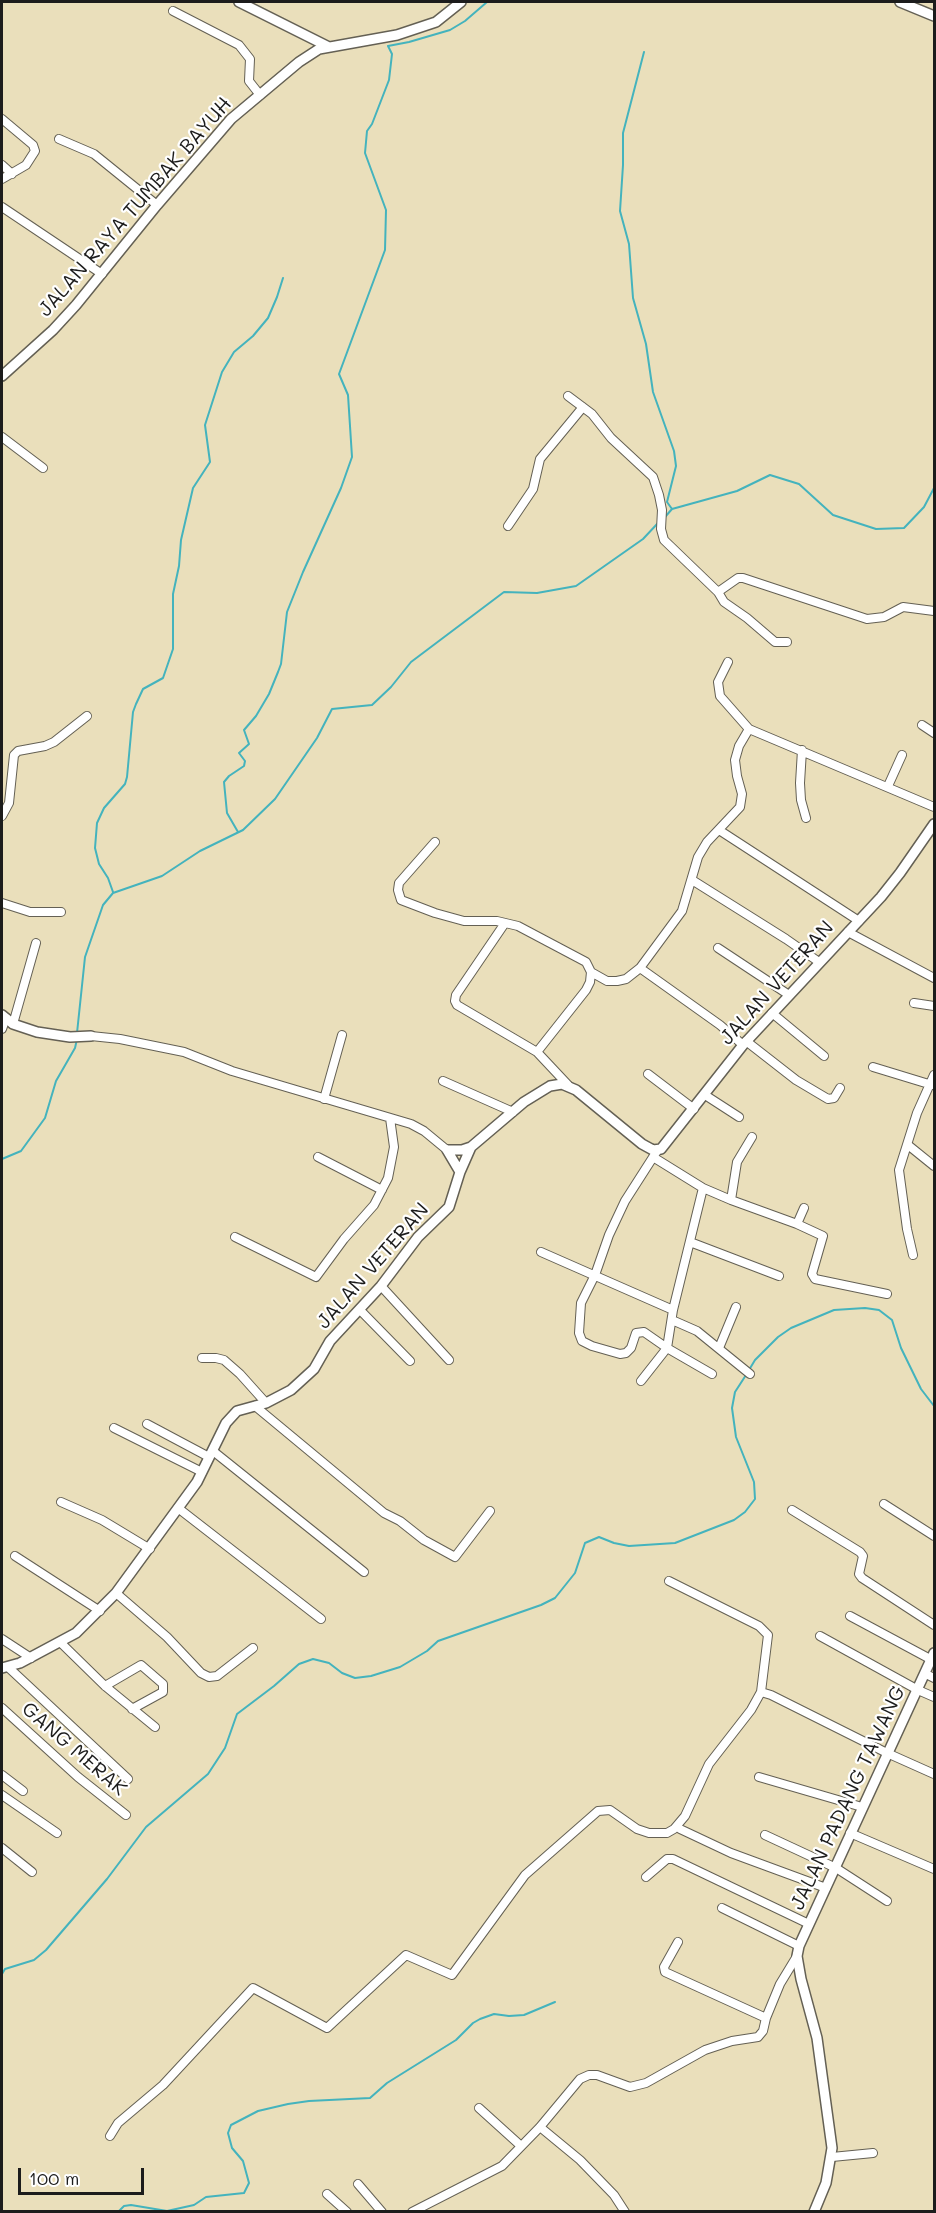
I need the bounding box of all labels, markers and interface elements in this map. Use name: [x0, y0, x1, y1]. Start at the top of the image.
street label: JALAN RAYA TUMBAK BAYUH: [33, 93, 237, 321]
street label: JALAN VETERAN: [715, 916, 839, 1050]
street label: JALAN VETERAN: [312, 1198, 434, 1334]
street label: JALAN PADANG TAWANG: [785, 1682, 911, 1914]
street label: GANG MERAK: [17, 1697, 131, 1801]
scale bar: [21, 2156, 147, 2194]
text: 100 m: [29, 2166, 79, 2190]

